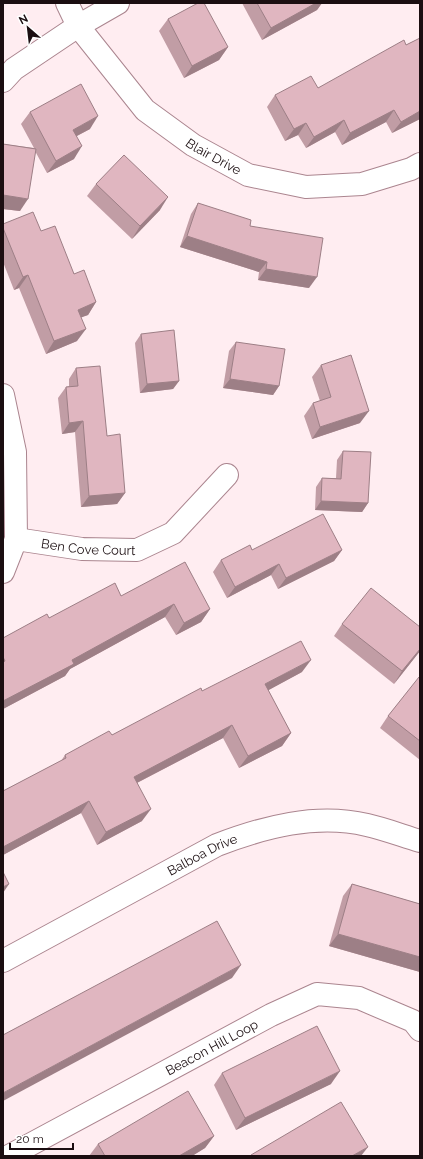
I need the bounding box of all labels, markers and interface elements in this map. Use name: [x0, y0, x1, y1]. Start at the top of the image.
north arrow: [8, 8, 48, 48]
text: N: [17, 12, 30, 27]
street label: Blair Drive: [183, 135, 244, 178]
street label: Ben Cove Court: [40, 536, 136, 558]
street label: Balboa Drive: [165, 831, 240, 879]
street label: Beacon Hill Loop: [163, 1017, 261, 1078]
scale bar: [10, 1125, 73, 1151]
text: 20 m: [16, 1132, 44, 1146]

